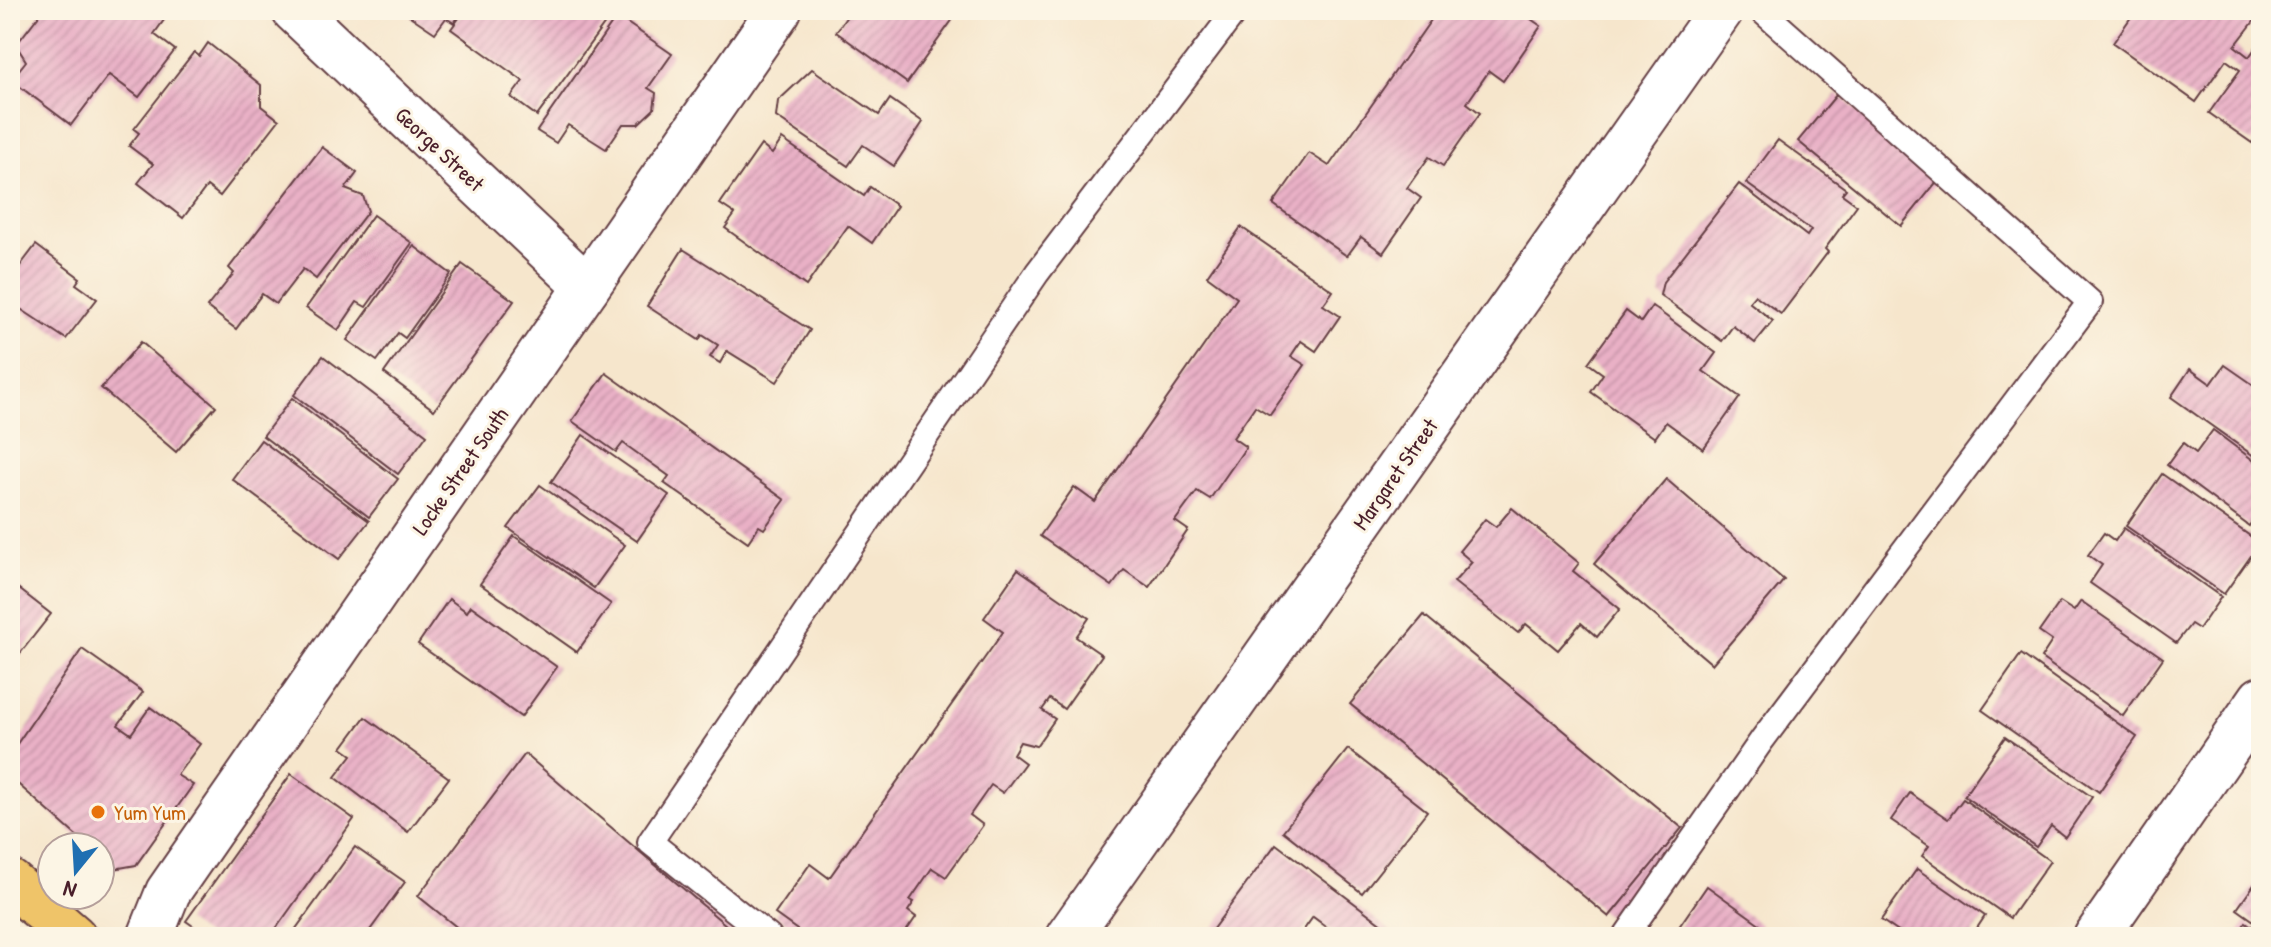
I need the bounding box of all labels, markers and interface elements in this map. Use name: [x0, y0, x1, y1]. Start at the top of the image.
street label: George Street: [389, 100, 491, 198]
street label: Locke Street South: [405, 401, 515, 541]
street label: Margaret Street: [1346, 412, 1445, 536]
place label: Yum Yum: [114, 797, 186, 827]
marker: Yum Yum: [89, 803, 107, 821]
north arrow: [36, 831, 116, 911]
text: N: [59, 874, 80, 906]

